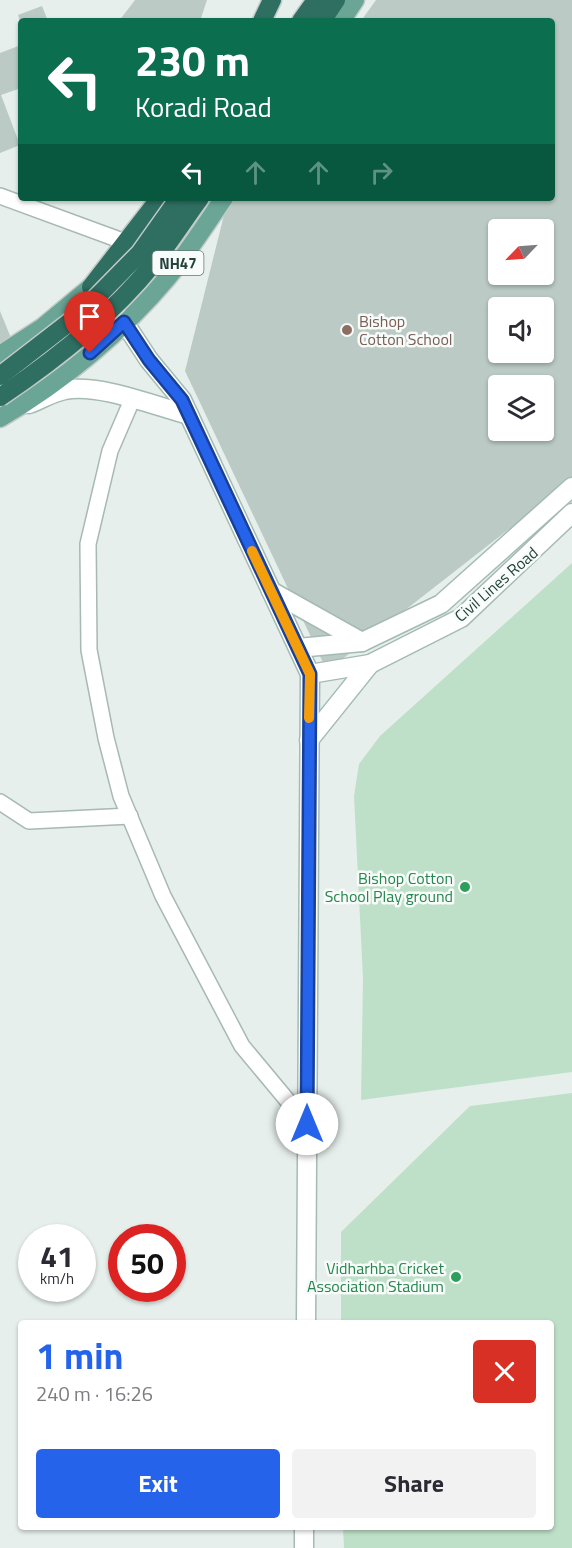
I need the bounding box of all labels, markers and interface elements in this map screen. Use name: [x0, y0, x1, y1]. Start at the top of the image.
text: 230 m: [135, 28, 250, 92]
icon: left: [36, 42, 114, 120]
text: Koradi Road: [135, 86, 272, 127]
icon: left: [176, 156, 209, 189]
icon: ahead: [239, 156, 272, 189]
icon: ahead: [302, 156, 335, 189]
icon: right: [365, 156, 398, 189]
north arrow: [488, 219, 554, 285]
map controls: [488, 219, 554, 441]
road number: NH47: [152, 251, 204, 275]
pin: [64, 291, 115, 353]
button: sound: [488, 297, 554, 363]
icon: arrive: [73, 300, 106, 333]
place label: Bishop Cotton School: [359, 309, 453, 351]
marker: Bishop Cotton School: [340, 323, 354, 337]
button: layers: [488, 375, 554, 441]
street label: Civil Lines Road: [449, 541, 543, 627]
place label: Bishop Cotton School Play ground: [325, 866, 453, 908]
marker: Bishop Cotton School Play ground: [458, 880, 472, 894]
position arrow: [275, 1092, 339, 1156]
speed limit sign: 50: [108, 1224, 186, 1302]
text: 41: [40, 1233, 74, 1279]
place label: Vidharhba Cricket Association Stadium: [307, 1256, 444, 1298]
text: km/h: [40, 1267, 74, 1290]
marker: Vidharhba Cricket Association Stadium: [449, 1270, 463, 1284]
text: 1 min: [36, 1328, 123, 1383]
button: close: [473, 1340, 536, 1403]
text: 240 m · 16:26: [36, 1378, 153, 1409]
button: Exit: [36, 1449, 280, 1518]
button: Share: [292, 1449, 536, 1518]

